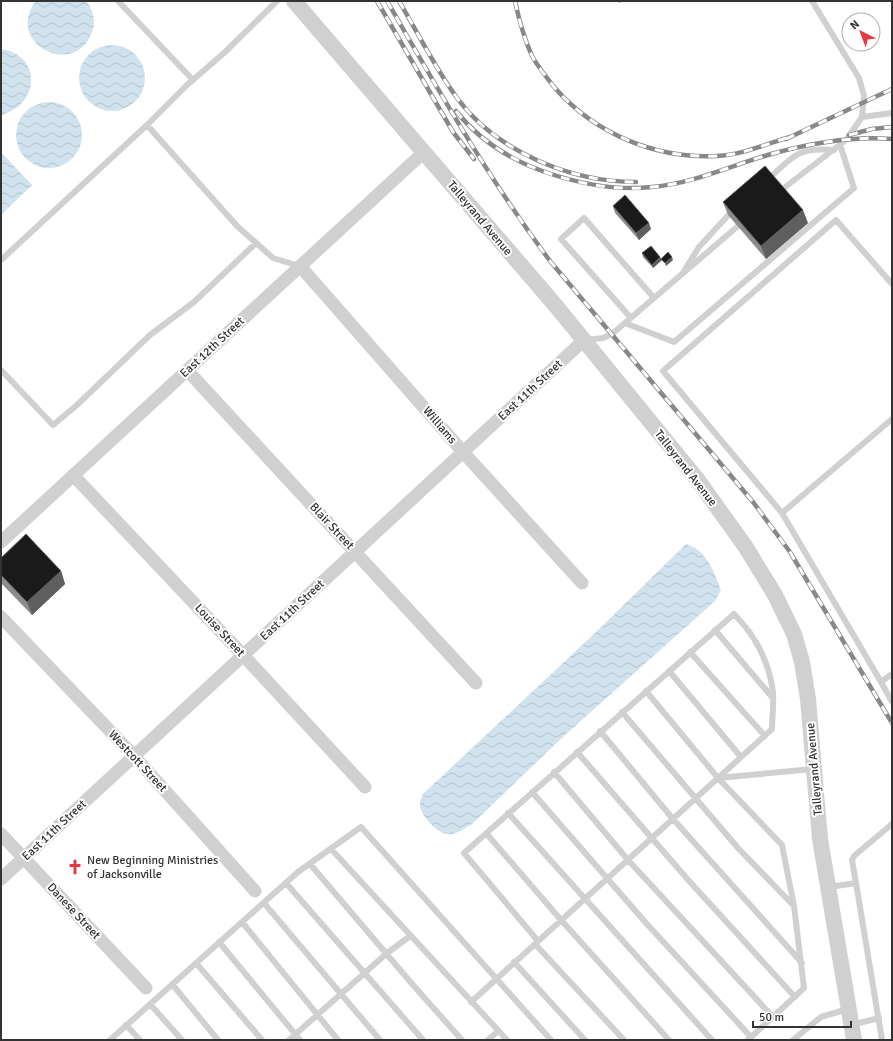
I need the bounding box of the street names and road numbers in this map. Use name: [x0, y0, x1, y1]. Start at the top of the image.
street label: Talleyrand Avenue: [444, 178, 515, 259]
street label: East 12th Street: [177, 314, 248, 381]
street label: East 11th Street: [495, 357, 566, 424]
street label: Williams: [419, 404, 460, 447]
street label: Talleyrand Avenue: [651, 427, 720, 510]
street label: Blair Street: [306, 500, 357, 553]
street label: East 11th Street: [257, 577, 328, 644]
street label: Louise Street: [191, 601, 248, 660]
street label: Talleyrand Avenue: [803, 722, 826, 816]
street label: Westcott Street: [105, 727, 170, 795]
street label: East 11th Street: [19, 797, 90, 864]
street label: Danese Street: [44, 880, 103, 943]

